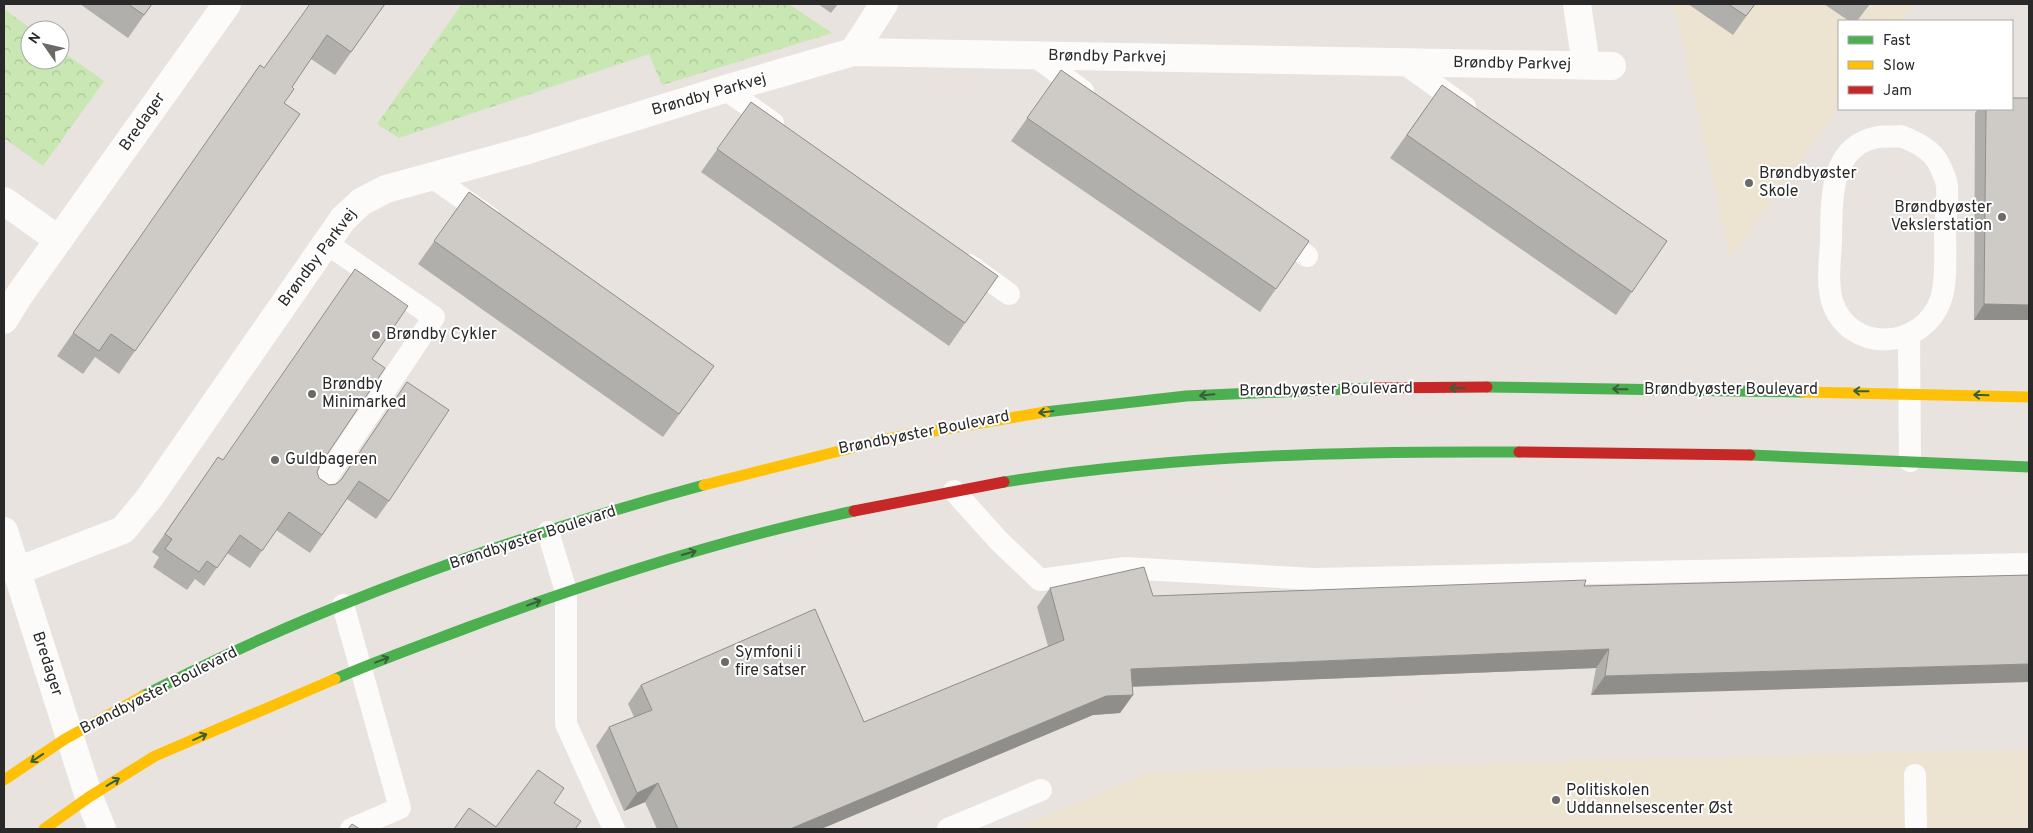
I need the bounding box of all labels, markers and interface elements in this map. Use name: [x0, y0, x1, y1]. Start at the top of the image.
north arrow: [20, 20, 70, 70]
legend: [1838, 20, 2013, 110]
text: N: [26, 30, 45, 47]
text: Fast: [1883, 32, 1911, 51]
street label: Brøndby Parkvej: [1048, 46, 1166, 68]
street label: Brøndby Parkvej: [1453, 53, 1571, 75]
text: Slow: [1883, 57, 1915, 76]
street label: Brøndby Parkvej: [649, 69, 769, 121]
text: Jam: [1883, 82, 1912, 101]
street label: Bredager: [116, 89, 170, 155]
place label: Brøndbyøster Skole: [1759, 164, 1857, 202]
marker: Brøndbyøster Skole: [1743, 177, 1755, 189]
place label: Brøndbyøster Vekslerstation: [1891, 198, 1992, 236]
street label: Brøndby Parkvej: [274, 205, 362, 311]
marker: Brøndbyøster Vekslerstation: [1996, 211, 2008, 223]
place label: Brøndby Cykler: [386, 325, 497, 345]
marker: Brøndby Cykler: [370, 329, 382, 341]
place label: Brøndby Minimarked: [322, 375, 406, 413]
street label: Brøndbyøster Boulevard: [1239, 378, 1413, 402]
street label: Brøndbyøster Boulevard: [1644, 380, 1818, 400]
one-way arrow: [1449, 383, 1466, 393]
one-way arrow: [1612, 384, 1628, 393]
one-way arrow: [1853, 386, 1870, 396]
marker: Brøndby Minimarked: [306, 388, 318, 400]
one-way arrow: [1200, 390, 1216, 399]
one-way arrow: [1973, 390, 1989, 399]
street label: Brøndbyøster Boulevard: [837, 407, 1011, 459]
one-way arrow: [1038, 407, 1054, 417]
place label: Guldbageren: [285, 450, 377, 470]
marker: Guldbageren: [269, 454, 281, 466]
street label: Brøndbyøster Boulevard: [447, 502, 619, 574]
one-way arrow: [680, 548, 696, 557]
one-way arrow: [526, 598, 541, 607]
street label: Bredager: [27, 629, 67, 699]
street label: Brøndbyøster Boulevard: [77, 643, 241, 739]
place label: Symfoni i fire satser: [735, 643, 806, 681]
one-way arrow: [374, 655, 389, 664]
marker: Symfoni i fire satser: [719, 656, 731, 668]
one-way arrow: [192, 731, 207, 741]
one-way arrow: [31, 753, 45, 763]
one-way arrow: [106, 777, 120, 787]
place label: Politiskolen Uddannelsescenter Øst: [1566, 781, 1733, 819]
marker: Politiskolen Uddannelsescenter Øst: [1550, 794, 1562, 806]

